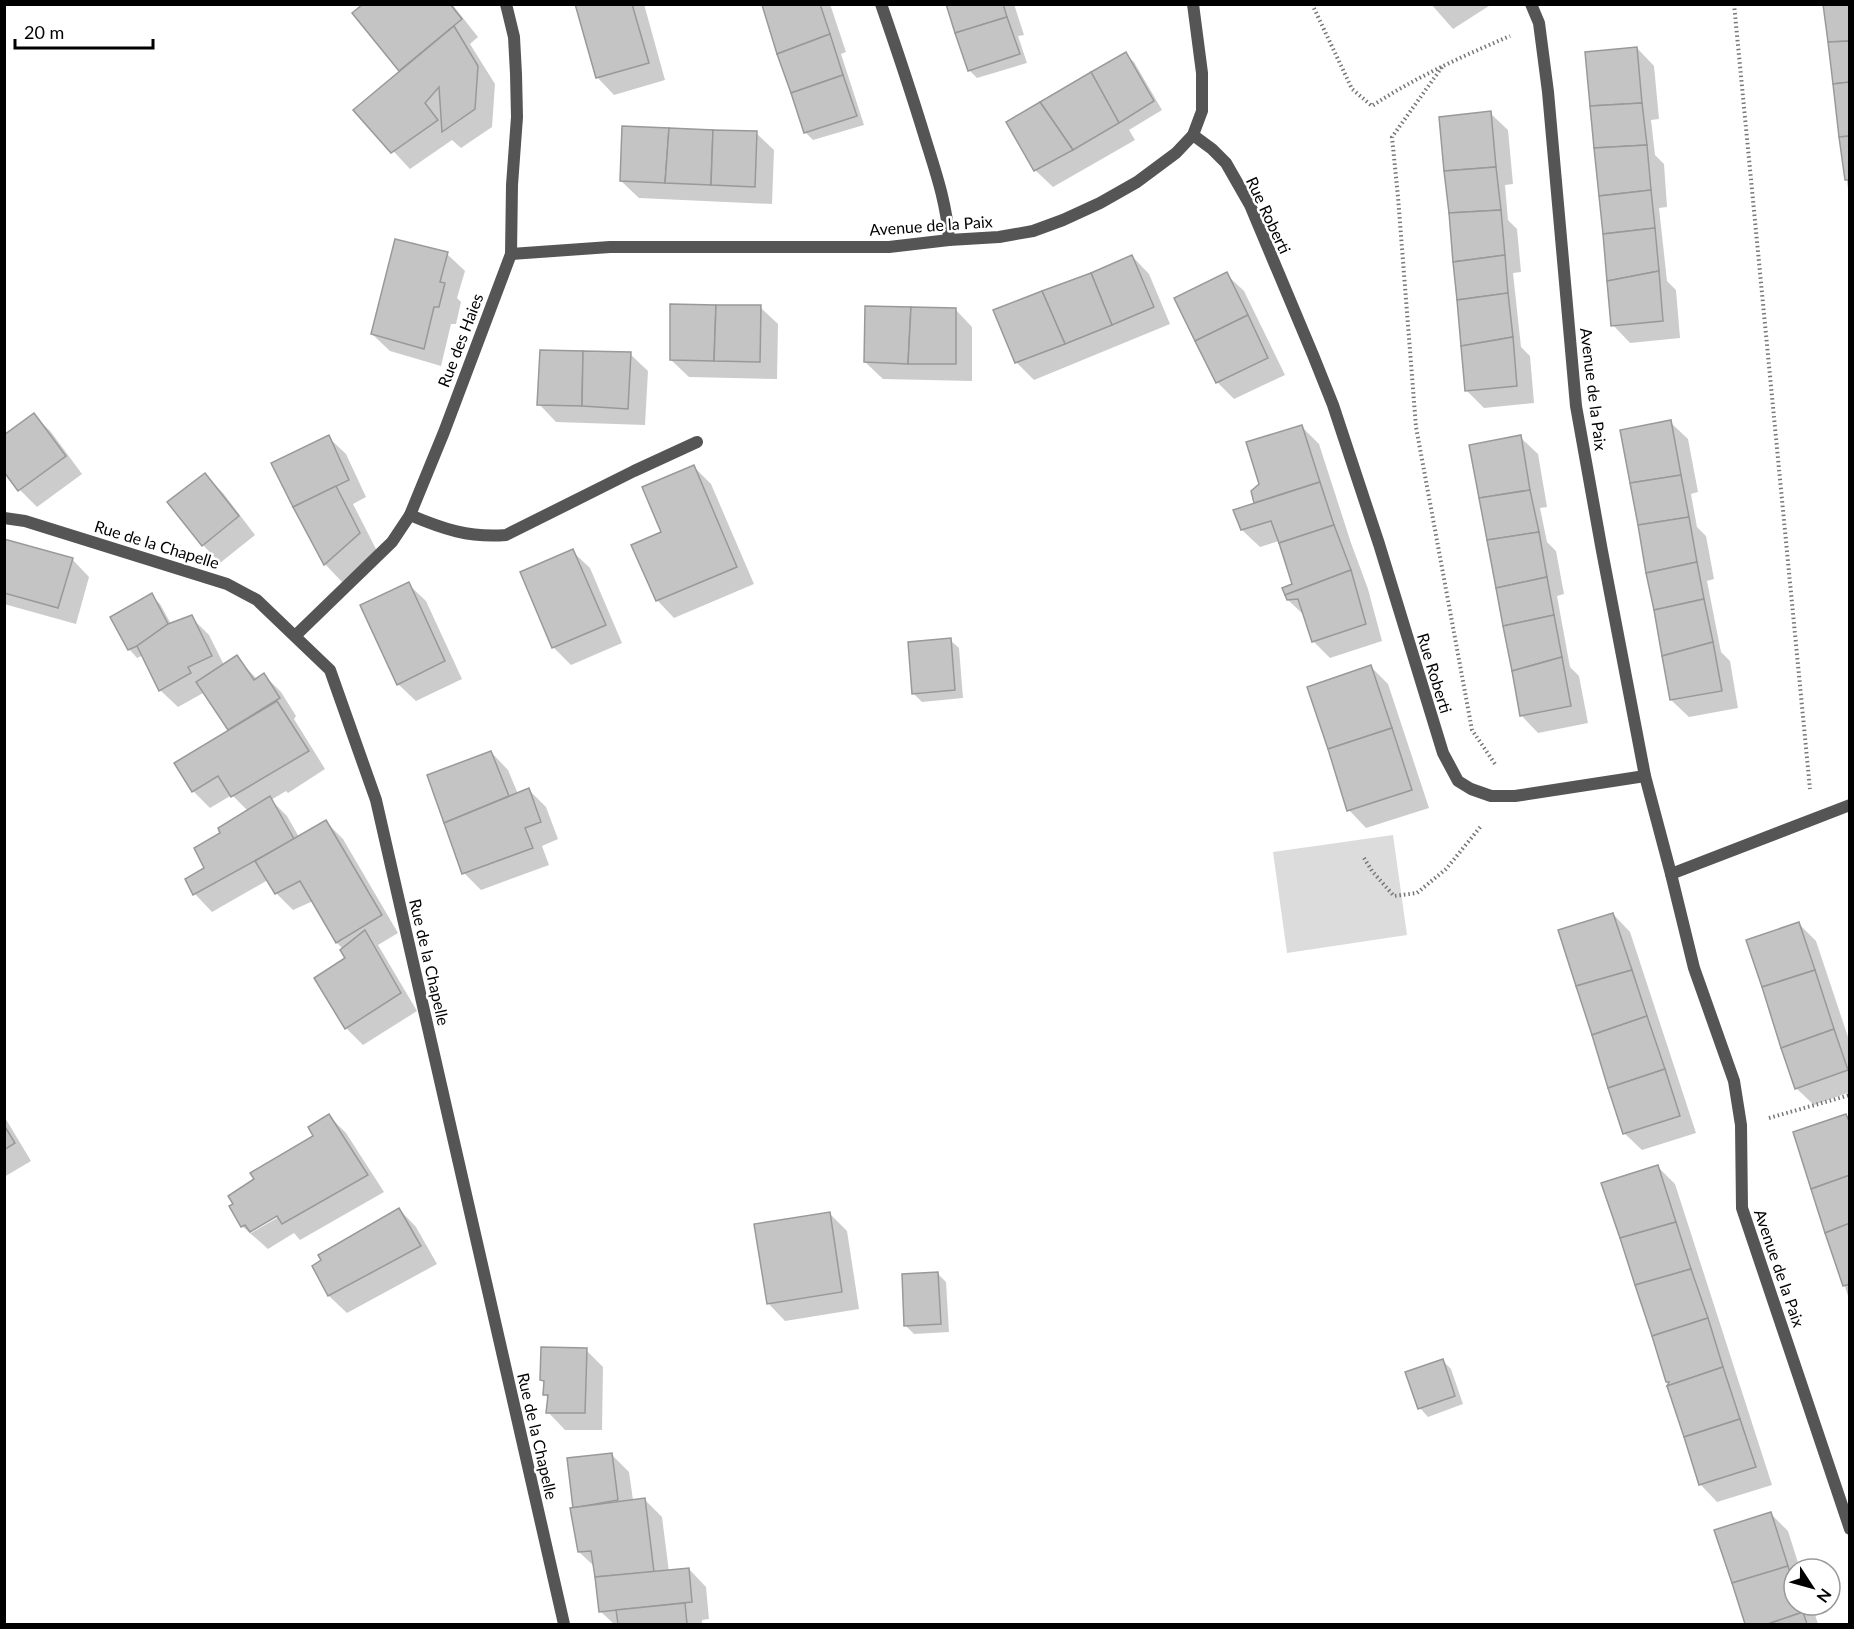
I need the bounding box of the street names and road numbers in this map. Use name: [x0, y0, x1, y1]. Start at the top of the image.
street label: Rue Roberti: [1243, 173, 1295, 257]
street label: Avenue de la Paix: [869, 211, 993, 239]
street label: Rue des Haies: [433, 290, 487, 390]
street label: Avenue de la Paix: [1577, 327, 1611, 451]
street label: Rue de la Chapelle: [92, 516, 222, 572]
street label: Rue Roberti: [1414, 631, 1456, 715]
street label: Rue de la Chapelle: [406, 897, 454, 1027]
street label: Avenue de la Paix: [1751, 1207, 1809, 1330]
street label: Rue de la Chapelle: [514, 1371, 562, 1501]

